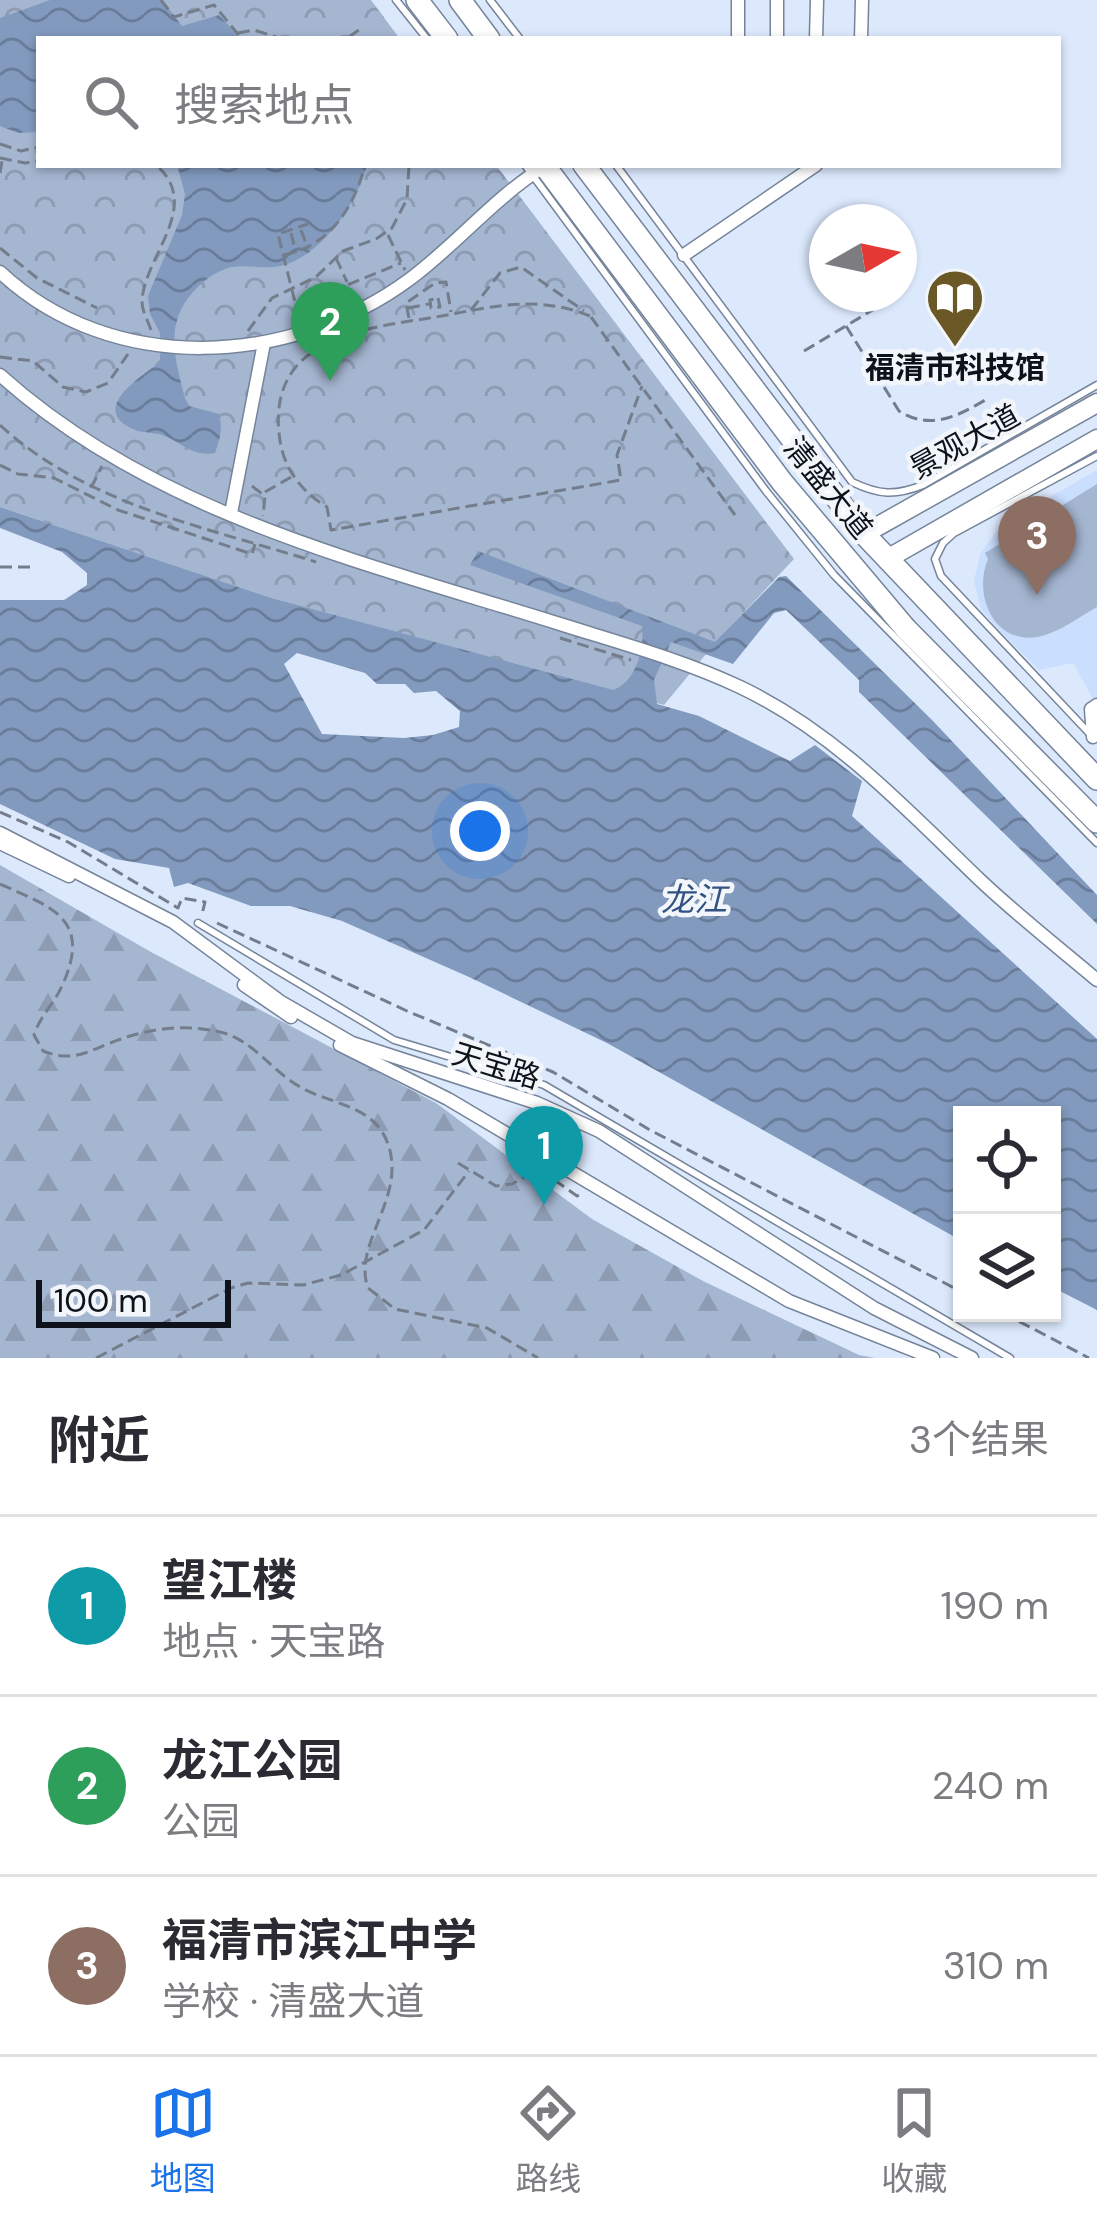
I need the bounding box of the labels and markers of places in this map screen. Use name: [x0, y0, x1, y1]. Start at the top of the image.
library icon: 福清市科技馆: [924, 267, 986, 349]
pin: 2: [291, 282, 369, 381]
place label: 福清市科技馆: [865, 348, 1045, 387]
pin: 3: [998, 496, 1076, 595]
pin: 1: [505, 1106, 583, 1205]

